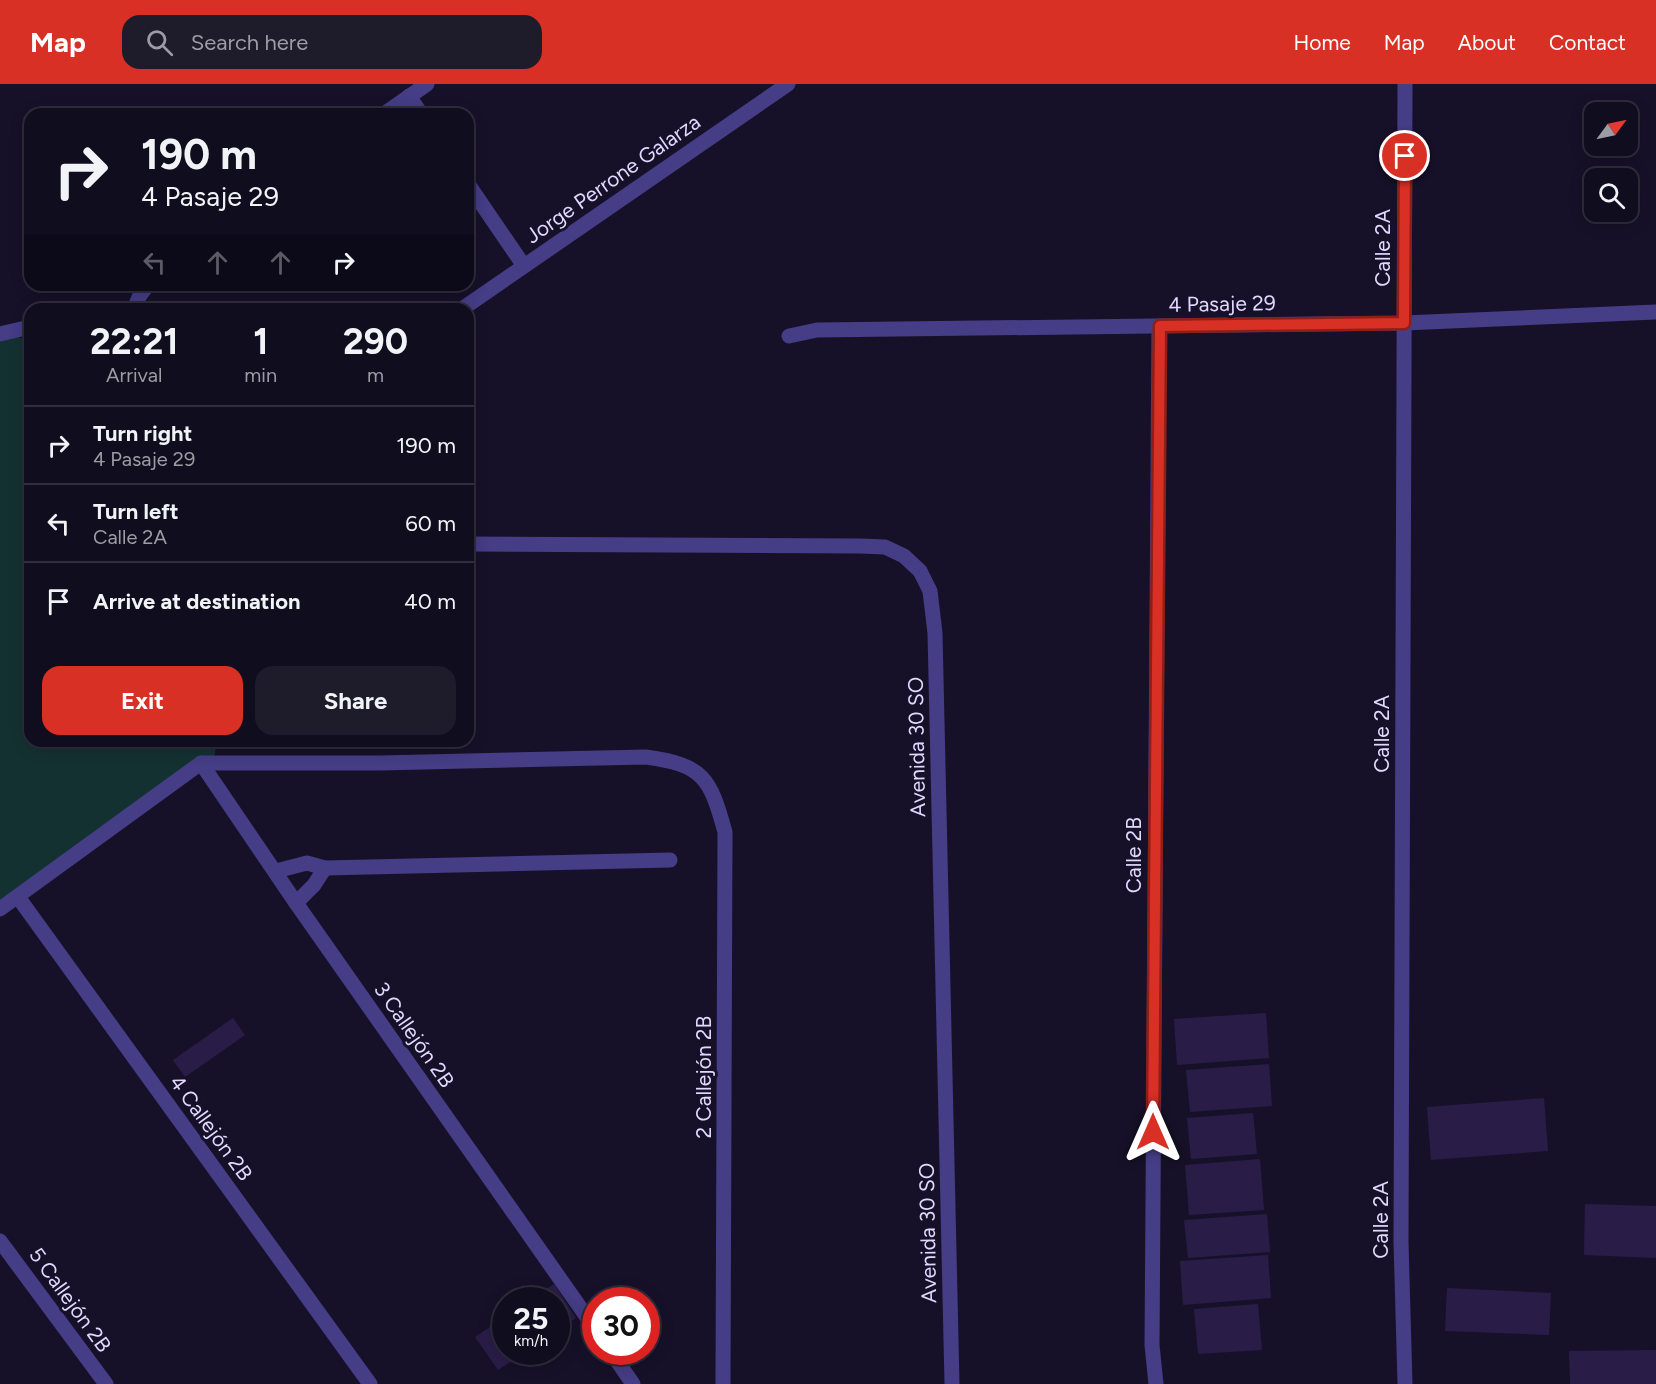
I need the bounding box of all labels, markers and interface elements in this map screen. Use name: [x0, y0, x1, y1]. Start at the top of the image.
search box: [122, 15, 542, 69]
text: Map: [30, 25, 86, 59]
icon: search: [143, 26, 176, 59]
text: Search here: [191, 29, 308, 56]
text: Home: [1294, 30, 1351, 55]
text: Map: [1384, 30, 1425, 55]
text: About: [1458, 30, 1516, 55]
text: Contact: [1549, 30, 1626, 55]
north arrow: [1584, 102, 1638, 156]
map controls: [1584, 102, 1638, 222]
street label: Jorge Perrone Galarza: [521, 109, 705, 248]
text: 190 m: [141, 129, 257, 180]
pin: [1379, 130, 1430, 181]
icon: right: [42, 132, 120, 210]
icon: arrive: [1388, 139, 1421, 172]
button: search: [1584, 168, 1638, 222]
text: 4 Pasaje 29: [141, 180, 279, 213]
street label: Calle 2A: [1370, 209, 1395, 287]
icon: left: [138, 246, 171, 279]
icon: ahead: [201, 246, 234, 279]
icon: ahead: [264, 246, 297, 279]
icon: right: [327, 246, 360, 279]
street label: 4 Pasaje 29: [1168, 290, 1276, 317]
text: 22:21: [90, 320, 178, 363]
text: 1: [253, 320, 268, 363]
text: 290: [343, 320, 408, 363]
text: Arrival: [106, 363, 162, 387]
text: min: [244, 363, 277, 387]
text: m: [367, 363, 384, 387]
text: Turn right: [93, 420, 192, 447]
icon: right: [42, 429, 75, 462]
text: 190 m: [396, 432, 456, 459]
text: 4 Pasaje 29: [93, 447, 195, 471]
text: Turn left: [93, 498, 179, 525]
icon: left: [42, 507, 75, 540]
text: 60 m: [405, 510, 456, 537]
text: Calle 2A: [93, 525, 167, 549]
icon: arrive: [42, 585, 75, 618]
text: Arrive at destination: [93, 588, 301, 615]
text: 40 m: [404, 588, 456, 615]
button: Exit: [42, 666, 243, 735]
button: Share: [255, 666, 456, 735]
street label: Avenida 30 SO: [903, 677, 930, 817]
street label: Calle 2A: [1369, 695, 1394, 773]
street label: Calle 2B: [1121, 817, 1146, 893]
street label: 3 Callejón 2B: [369, 977, 460, 1092]
street label: 2 Callejón 2B: [691, 1016, 716, 1138]
street label: 4 Callejón 2B: [165, 1070, 258, 1185]
position arrow: [1121, 1100, 1185, 1164]
street label: Avenida 30 SO: [914, 1163, 941, 1303]
street label: Calle 2A: [1368, 1181, 1393, 1259]
street label: 5 Callejón 2B: [24, 1243, 117, 1357]
speed limit sign: 30: [582, 1287, 660, 1365]
text: 25: [514, 1300, 548, 1337]
text: km/h: [514, 1332, 548, 1350]

